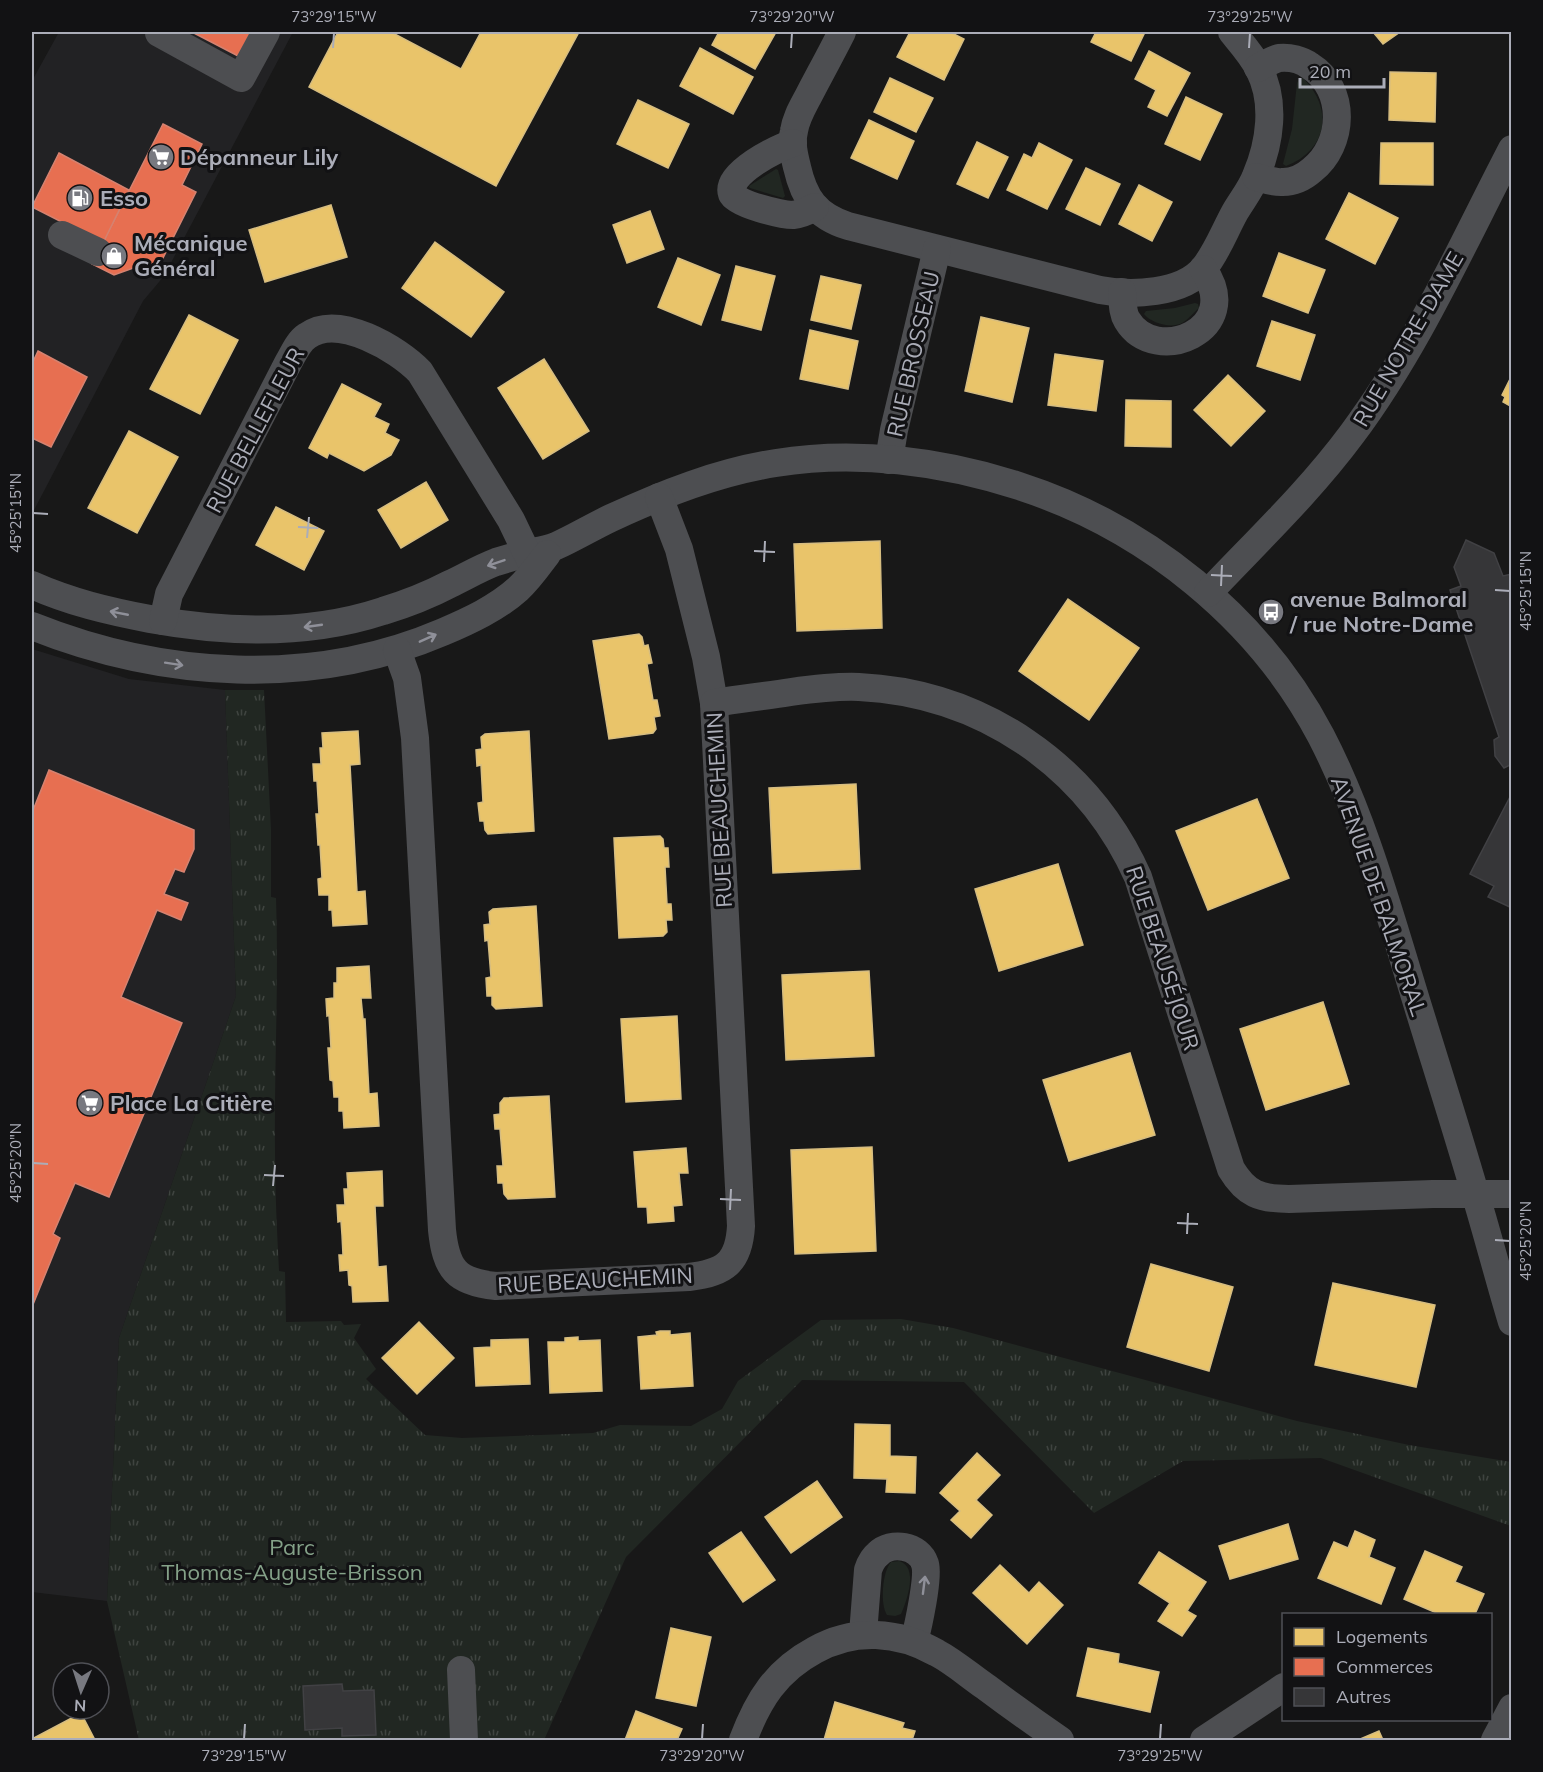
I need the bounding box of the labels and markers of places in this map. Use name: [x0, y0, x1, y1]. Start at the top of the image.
supermarket icon: Dépanneur Lily: [146, 142, 176, 172]
place label: Dépanneur Lily: [180, 143, 338, 171]
fuel station icon: Esso: [65, 183, 95, 213]
place label: Esso: [100, 184, 148, 212]
place label: Mécanique Général: [134, 229, 248, 282]
shop icon: Mécanique Général: [99, 241, 129, 271]
place label: avenue Balmoral / rue Notre-Dame: [1289, 585, 1473, 638]
bus stop icon: avenue Balmoral / rue Notre-Dame: [1256, 597, 1286, 627]
supermarket icon: Place La Citière: [75, 1088, 105, 1118]
place label: Place La Citière: [110, 1089, 272, 1117]

